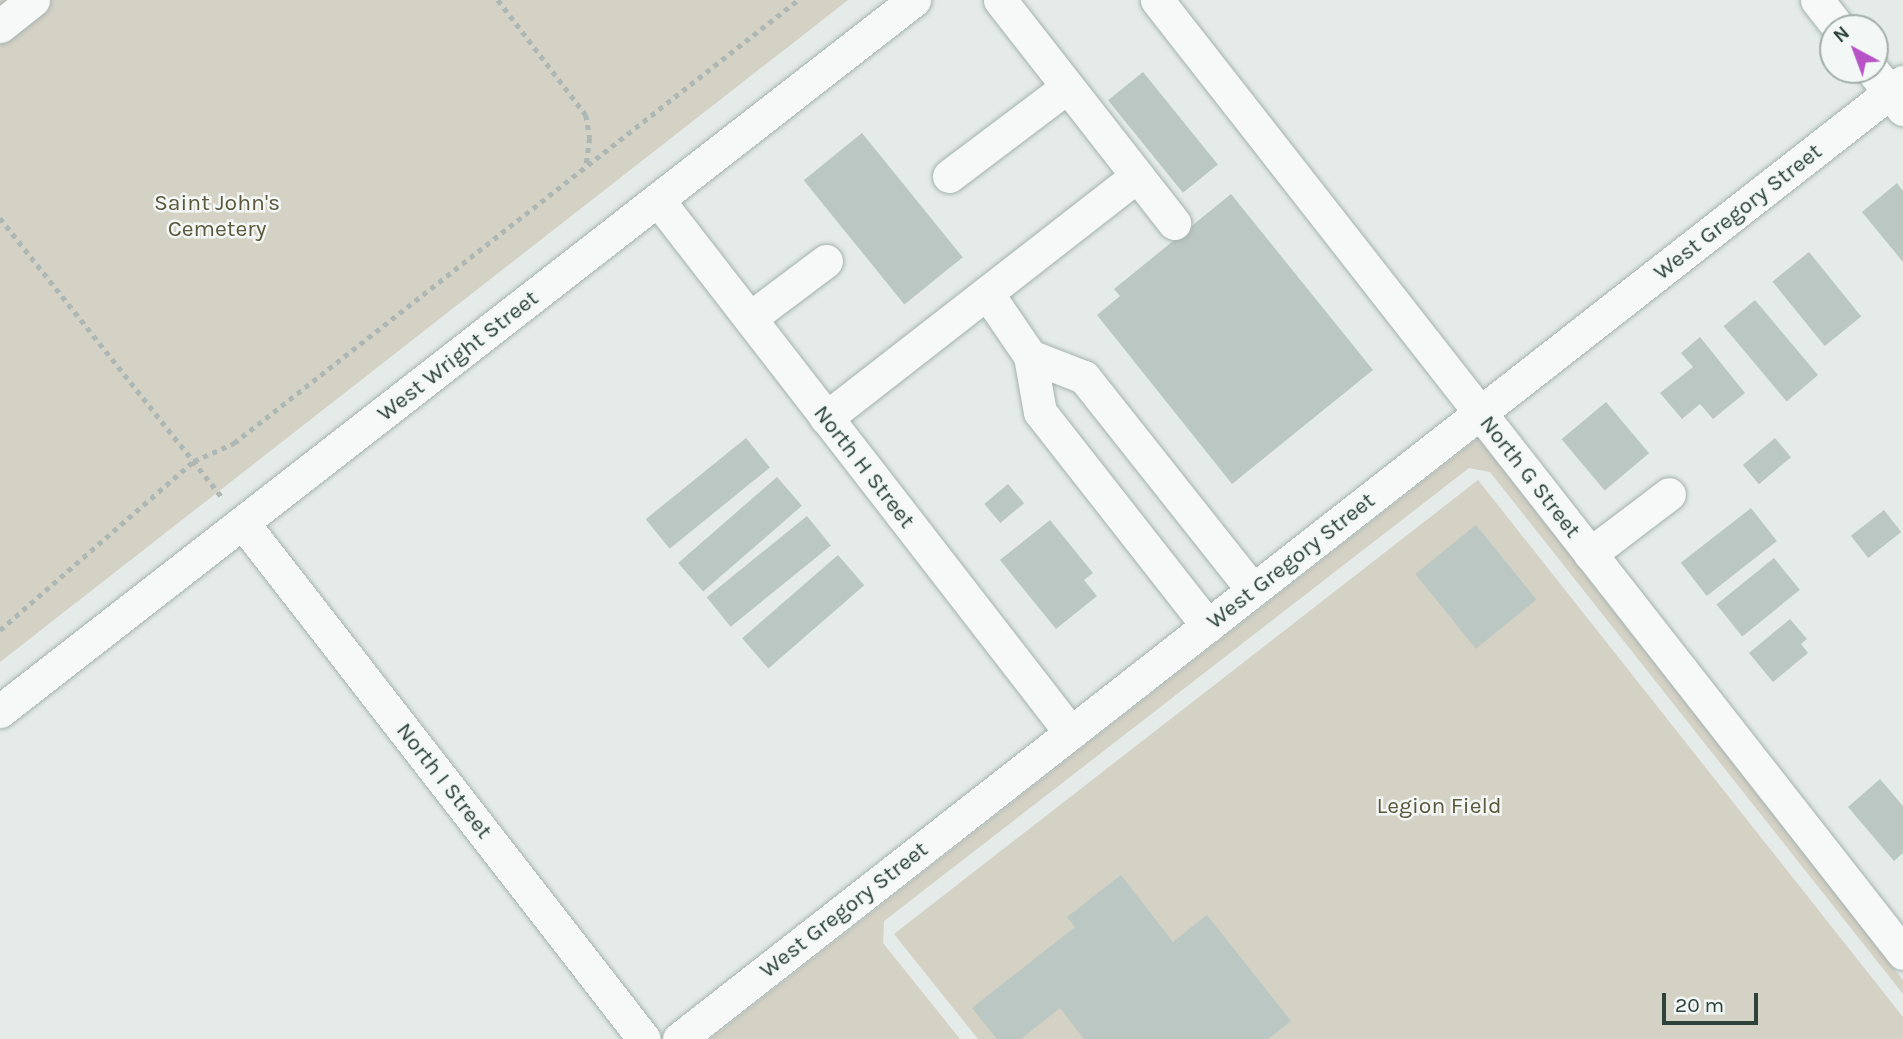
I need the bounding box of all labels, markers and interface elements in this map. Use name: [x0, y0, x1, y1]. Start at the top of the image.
north arrow: [1819, 14, 1889, 84]
text: N: [1829, 22, 1854, 47]
street label: West Gregory Street: [1648, 138, 1828, 286]
park label: Saint John's Cemetery: [154, 189, 280, 243]
street label: West Wright Street: [372, 285, 544, 427]
street label: North H Street: [807, 400, 921, 534]
street label: North G Street: [1474, 410, 1586, 544]
street label: West Gregory Street: [1201, 487, 1381, 635]
street label: North I Street: [390, 717, 498, 845]
park label: Legion Field: [1376, 792, 1502, 820]
street label: West Gregory Street: [754, 836, 934, 984]
scale bar: [1665, 979, 1761, 1023]
text: 20 m: [1675, 993, 1724, 1017]

